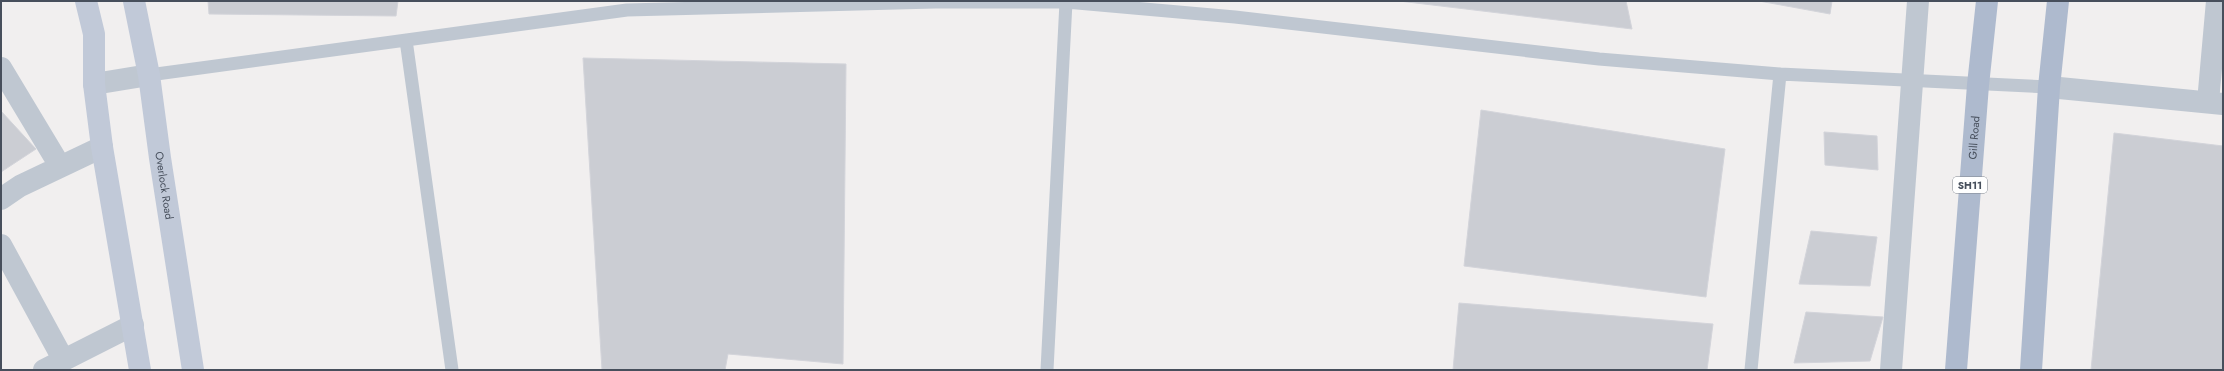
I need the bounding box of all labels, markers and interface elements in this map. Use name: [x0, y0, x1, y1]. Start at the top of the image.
street label: Gill Road: [1964, 115, 1984, 160]
street label: Overlock Road: [151, 150, 177, 221]
road number: SH11: [1953, 177, 1987, 193]

